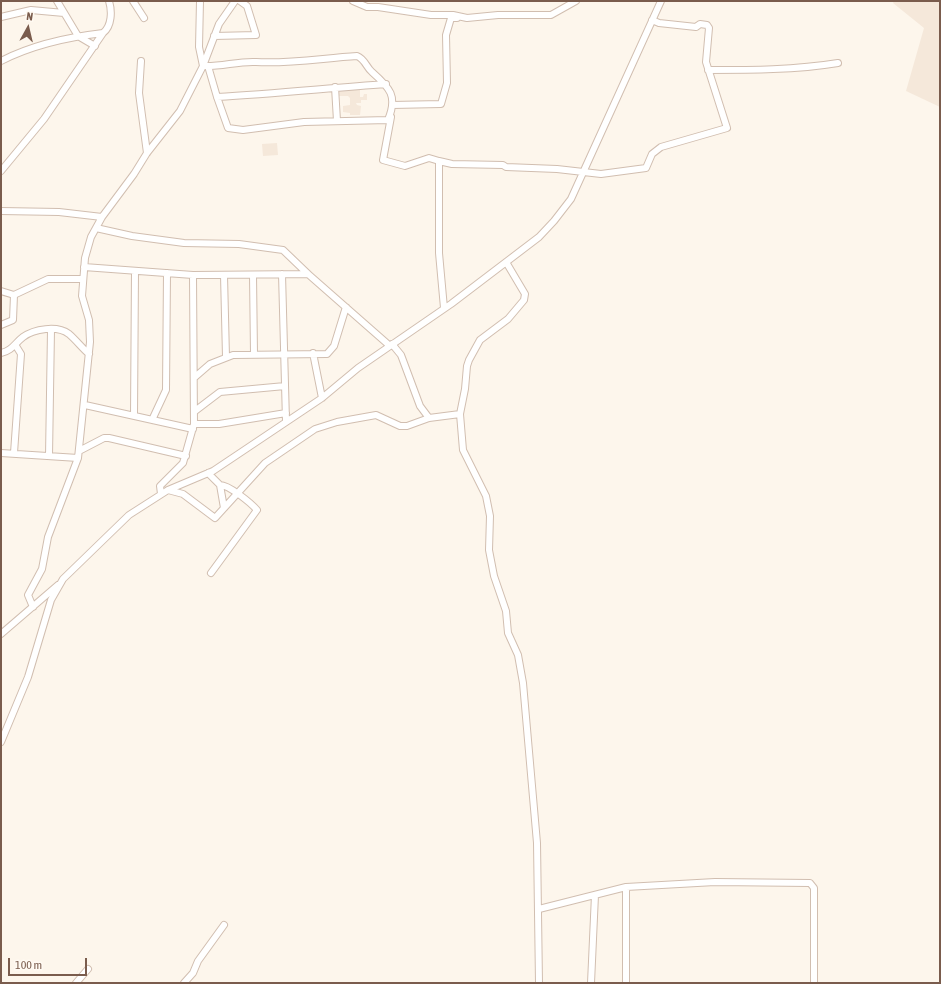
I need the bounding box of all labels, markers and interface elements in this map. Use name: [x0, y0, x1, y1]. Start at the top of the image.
north arrow: [8, 8, 48, 48]
text: N: [26, 10, 34, 23]
scale bar: [10, 950, 89, 976]
text: 100 m: [15, 958, 42, 972]

